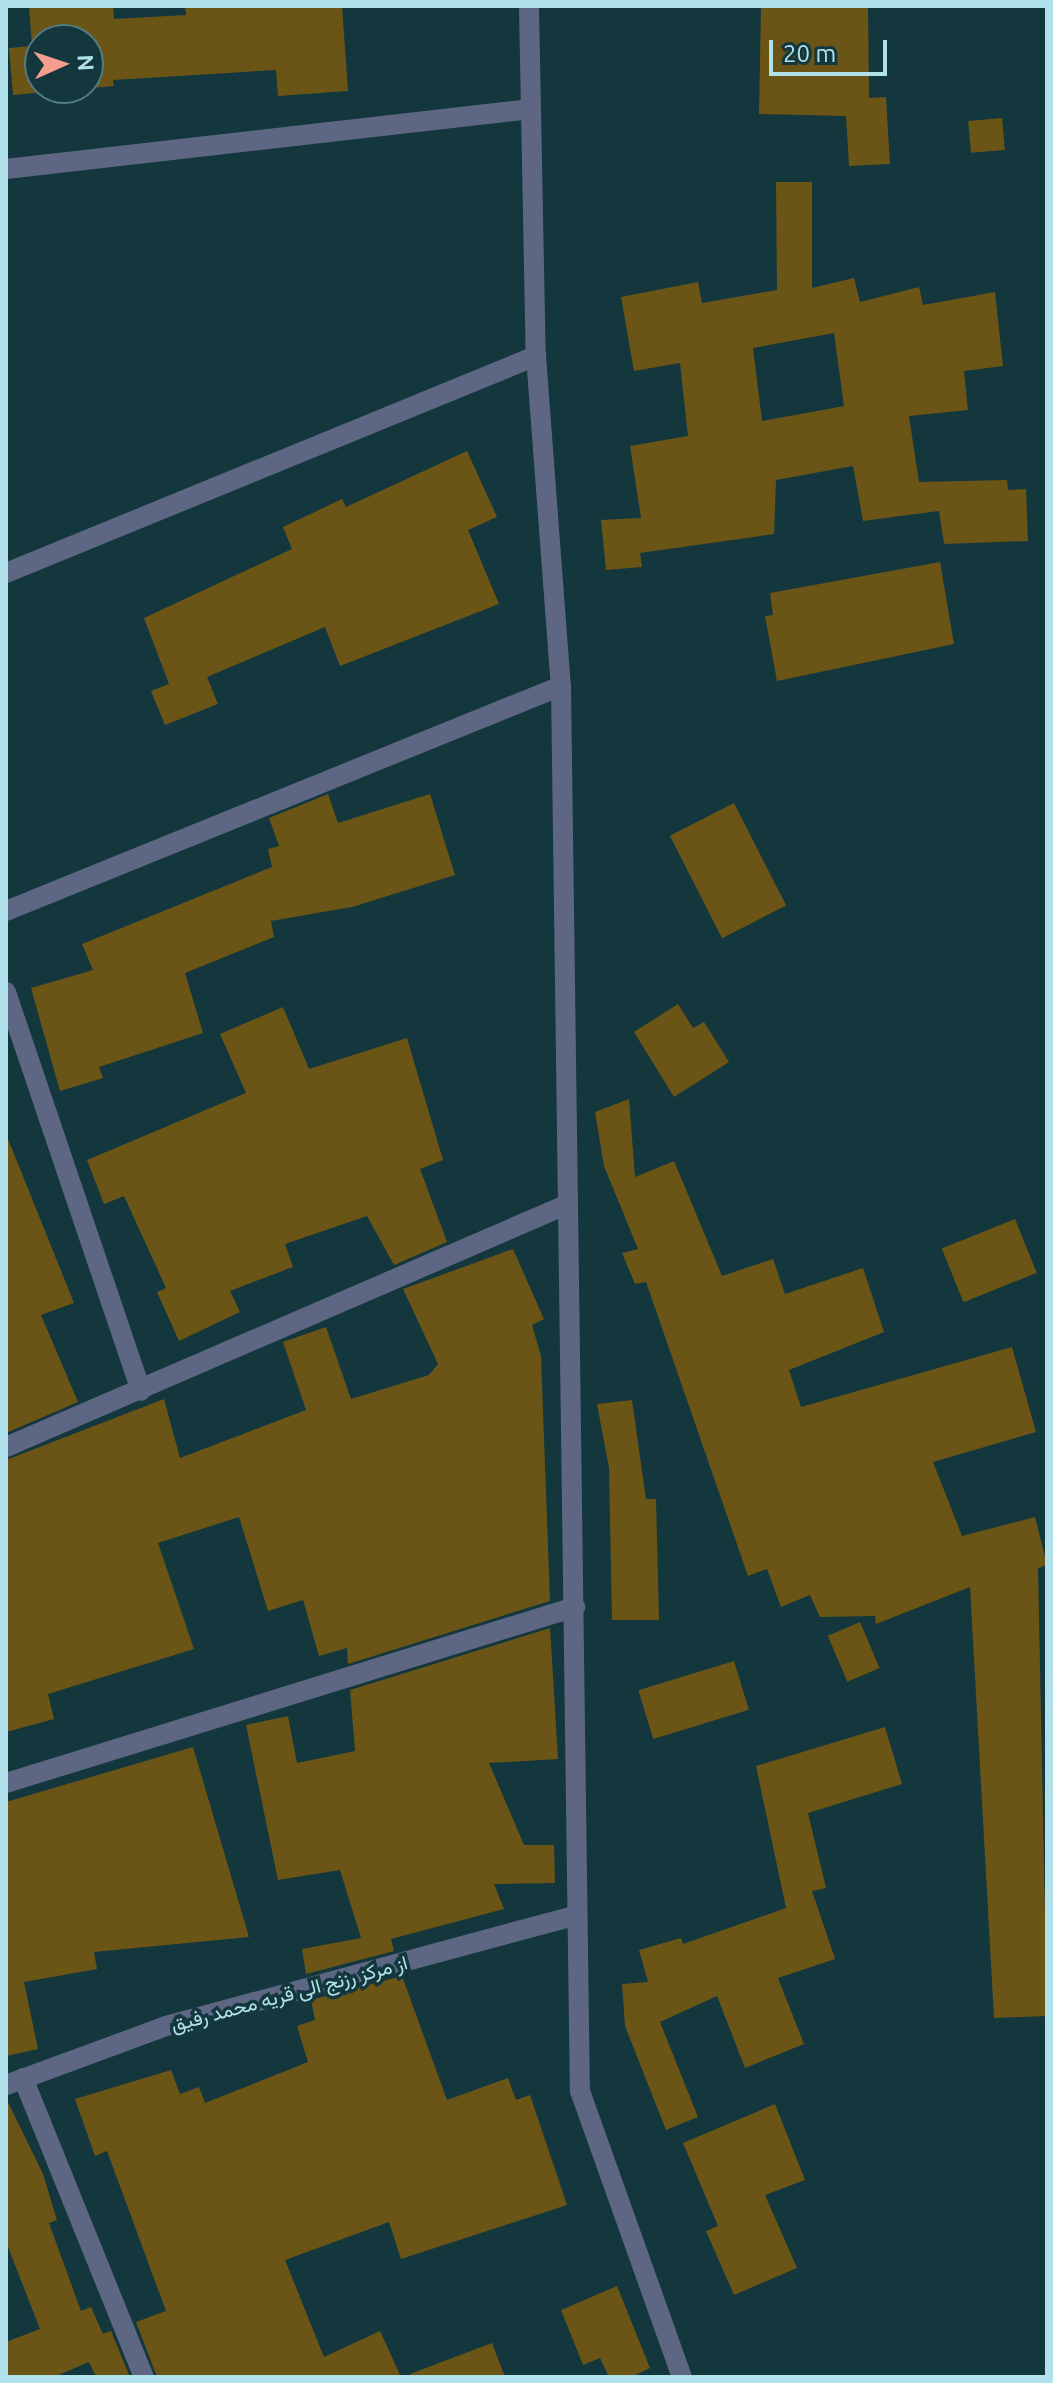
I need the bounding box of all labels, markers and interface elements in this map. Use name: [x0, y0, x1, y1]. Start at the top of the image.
north arrow: [24, 24, 104, 104]
scale bar: [773, 24, 891, 74]
text: 20 m: [783, 40, 836, 67]
text: N: [74, 54, 99, 72]
street label: از مرکز رزنج الی قریه محمد رفیق: [168, 1950, 410, 2036]

